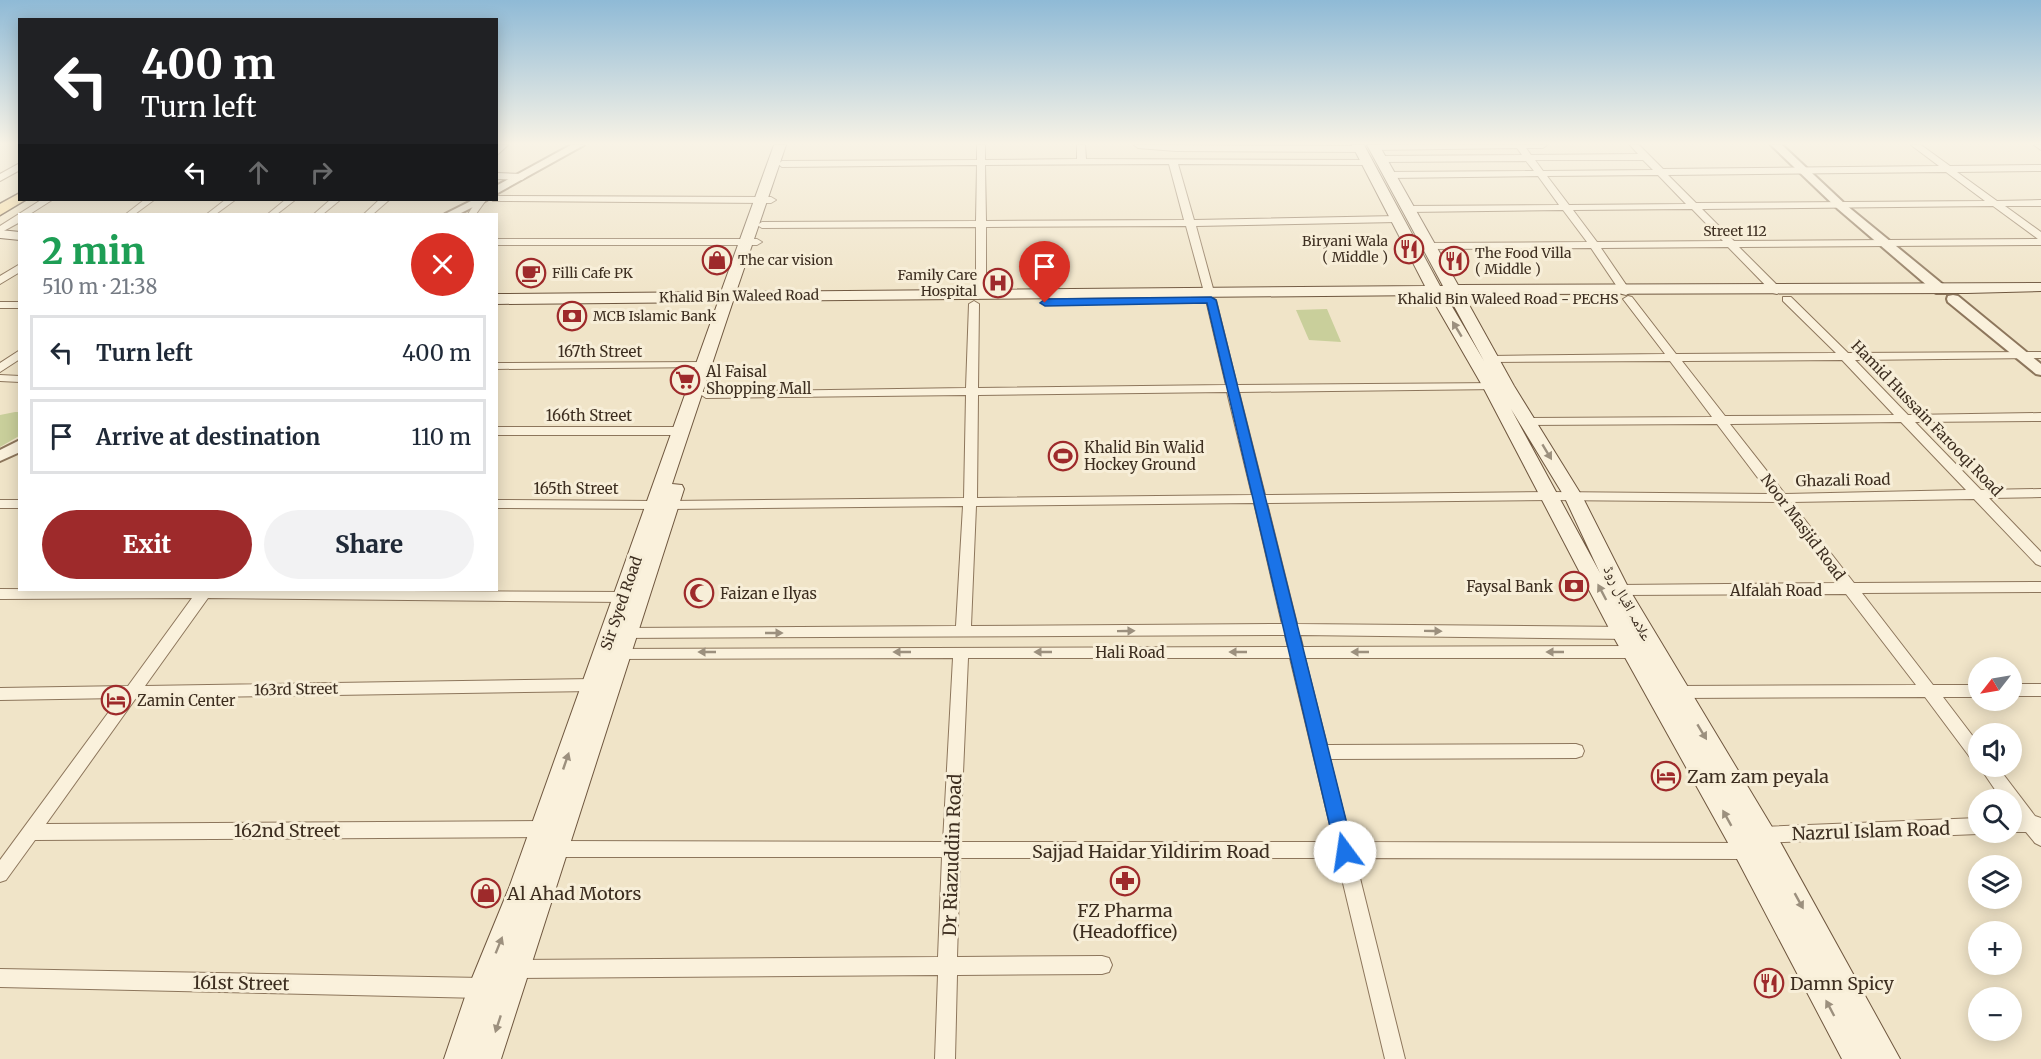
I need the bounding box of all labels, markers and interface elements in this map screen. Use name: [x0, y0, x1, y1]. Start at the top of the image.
text: 400 m: [141, 38, 275, 90]
icon: left: [42, 42, 120, 120]
text: Turn left: [141, 90, 256, 124]
icon: left: [179, 156, 212, 189]
icon: ahead: [242, 156, 275, 189]
icon: right: [305, 156, 338, 189]
street label: Street 112: [1703, 222, 1767, 240]
text: 2 min: [42, 229, 145, 274]
place label: Biryani Wala ( Middle ): [1302, 232, 1388, 266]
button: close: [411, 233, 474, 296]
restaurant icon: Biryani Wala ( Middle ): [1393, 233, 1425, 265]
pin: [1019, 241, 1070, 303]
shop icon: The car vision: [701, 244, 733, 276]
place label: The Food Villa ( Middle ): [1475, 244, 1572, 278]
restaurant icon: The Food Villa ( Middle ): [1438, 245, 1470, 277]
icon: arrive: [1028, 250, 1061, 283]
place label: The car vision: [738, 251, 833, 269]
cafe icon: Filli Cafe PK: [515, 257, 547, 289]
place label: Filli Cafe PK: [552, 264, 634, 282]
place label: Family Care Hospital: [898, 266, 978, 300]
hospital icon: Family Care Hospital: [982, 267, 1014, 299]
text: 510 m · 21:38: [42, 274, 157, 299]
street label: Khalid Bin Waleed Road: [659, 286, 820, 306]
street label: Khalid Bin Waleed Road - PECHS: [1397, 290, 1619, 308]
bank icon: MCB Islamic Bank: [556, 300, 588, 332]
place label: MCB Islamic Bank: [593, 307, 716, 325]
one-way arrow: [1452, 321, 1463, 337]
icon: left: [45, 336, 78, 369]
street label: Hamid Hussain Farooqi Road: [1847, 336, 2007, 500]
text: Turn left: [96, 339, 193, 367]
text: 400 m: [402, 339, 471, 367]
street label: 167th Street: [558, 342, 642, 361]
place label: Al Faisal Shopping Mall: [705, 362, 812, 398]
supermarket icon: Al Faisal Shopping Mall: [669, 364, 701, 396]
street label: 166th Street: [546, 406, 632, 425]
icon: arrive: [45, 420, 78, 453]
text: Arrive at destination: [96, 423, 320, 451]
text: 110 m: [412, 423, 471, 451]
place label: Khalid Bin Walid Hockey Ground: [1084, 438, 1204, 474]
sports icon: Khalid Bin Walid Hockey Ground: [1047, 440, 1079, 472]
one-way arrow: [1541, 444, 1552, 460]
street label: Noor Masjid Road: [1757, 470, 1849, 584]
street label: Ghazali Road: [1795, 470, 1891, 490]
street label: 165th Street: [533, 479, 619, 498]
button: Exit: [42, 510, 252, 579]
button: Share: [264, 510, 474, 579]
street label: Sir Syed Road: [596, 554, 646, 652]
street label: علامہ اقبال روڈ: [1599, 562, 1657, 645]
bank icon: Faysal Bank: [1558, 570, 1590, 602]
mosque icon: Faizan e Ilyas: [683, 577, 715, 609]
place label: Faysal Bank: [1466, 577, 1553, 596]
street label: Alfalah Road: [1729, 581, 1822, 600]
place label: Faizan e Ilyas: [720, 584, 817, 603]
one-way arrow: [1597, 584, 1607, 601]
one-way arrow: [1117, 626, 1136, 636]
one-way arrow: [1424, 626, 1443, 636]
one-way arrow: [764, 628, 783, 638]
street label: Hali Road: [1095, 643, 1165, 662]
one-way arrow: [893, 647, 912, 657]
one-way arrow: [1033, 647, 1052, 657]
one-way arrow: [1228, 647, 1247, 657]
one-way arrow: [1351, 647, 1370, 657]
one-way arrow: [1546, 647, 1565, 657]
one-way arrow: [698, 648, 717, 657]
north arrow: [1968, 657, 2022, 711]
map controls: [1968, 657, 2022, 1041]
street label: 163rd Street: [254, 679, 338, 699]
hotel icon: Zamin Center: [100, 684, 132, 716]
place label: Zamin Center: [137, 691, 236, 710]
button: sound: [1968, 723, 2022, 777]
one-way arrow: [1696, 724, 1706, 741]
one-way arrow: [562, 752, 571, 770]
hotel icon: Zam zam peyala: [1650, 760, 1682, 792]
place label: Zam zam peyala: [1687, 765, 1829, 788]
street label: Dr Riazuddin Road: [938, 773, 966, 937]
button: search: [1968, 789, 2022, 843]
one-way arrow: [1722, 809, 1732, 826]
street label: Nazrul Islam Road: [1791, 817, 1951, 845]
street label: 162nd Street: [234, 819, 340, 842]
position arrow: [1313, 820, 1377, 884]
street label: Sajjad Haidar Yildirim Road: [1032, 840, 1270, 863]
button: layers: [1968, 855, 2022, 909]
pharmacy icon: FZ Pharma (Headoffice): [1109, 865, 1141, 897]
shop icon: Al Ahad Motors: [470, 877, 502, 909]
place label: Al Ahad Motors: [506, 882, 641, 905]
one-way arrow: [1794, 893, 1804, 910]
place label: FZ Pharma (Headoffice): [1072, 899, 1178, 943]
button: +: [1968, 921, 2022, 975]
one-way arrow: [495, 935, 505, 953]
restaurant icon: Damn Spicy: [1753, 967, 1785, 999]
street label: 161st Street: [192, 971, 290, 995]
place label: Damn Spicy: [1790, 972, 1895, 995]
button: −: [1968, 987, 2022, 1041]
one-way arrow: [1825, 999, 1835, 1016]
one-way arrow: [492, 1015, 502, 1033]

